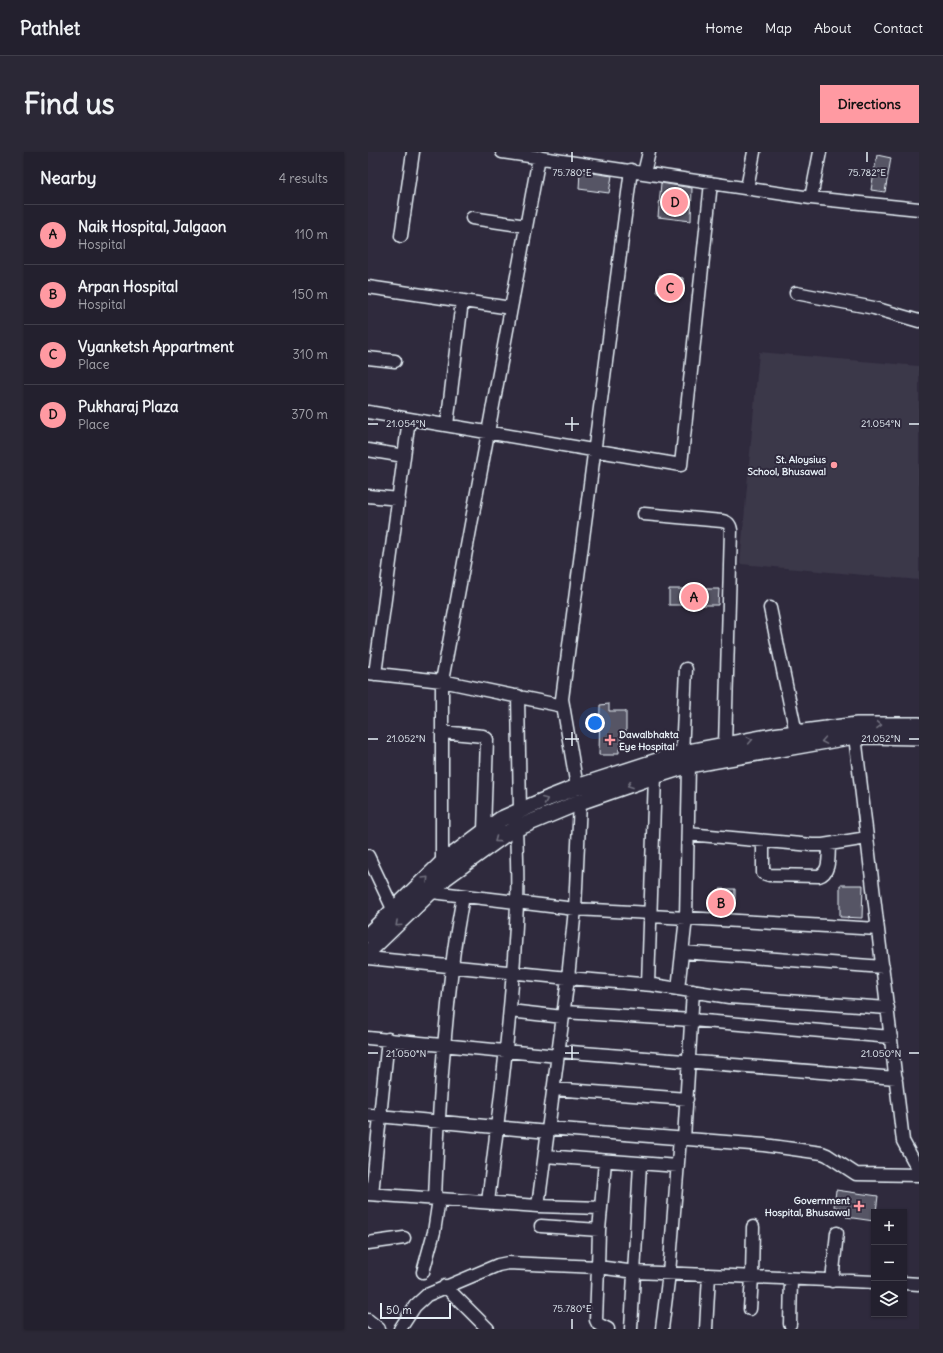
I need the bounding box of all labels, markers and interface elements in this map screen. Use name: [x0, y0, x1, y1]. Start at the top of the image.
text: Pathlet: [20, 16, 80, 40]
text: Home: [705, 19, 743, 37]
text: Map: [765, 19, 792, 37]
text: About: [814, 19, 852, 37]
text: Contact: [874, 19, 923, 37]
button: Directions: [820, 85, 919, 123]
text: Find us: [24, 86, 115, 122]
text: 75.780°E: [552, 166, 592, 179]
text: 75.782°E: [848, 166, 886, 179]
text: Nearby: [40, 167, 96, 189]
text: 4 results: [279, 170, 328, 187]
pin: D: [662, 187, 688, 217]
text: Naik Hospital, Jalgaon: [78, 217, 227, 236]
text: A: [49, 226, 57, 243]
text: 110 m: [295, 226, 328, 243]
text: Hospital: [78, 236, 126, 253]
pin: C: [657, 273, 683, 303]
text: Arpan Hospital: [78, 277, 178, 296]
text: B: [49, 286, 57, 303]
text: 150 m: [292, 286, 328, 303]
text: Hospital: [78, 296, 126, 313]
text: Vyanketsh Appartment: [78, 337, 234, 356]
text: C: [49, 346, 57, 363]
text: 310 m: [293, 346, 328, 363]
text: Place: [78, 356, 109, 373]
text: Pukharaj Plaza: [78, 397, 179, 416]
text: D: [48, 406, 58, 423]
text: 370 m: [291, 406, 328, 423]
text: Place: [78, 416, 109, 433]
text: 21.054°N: [386, 417, 426, 430]
text: 21.054°N: [861, 417, 901, 430]
place label: St. Aloysius School, Bhusawal: [747, 453, 826, 478]
marker: St. Aloysius School, Bhusawal: [829, 460, 839, 470]
pin: A: [681, 582, 707, 612]
your location: [585, 713, 605, 733]
one-way arrow: [876, 721, 882, 729]
place label: Dawalbhakta Eye Hospital: [619, 728, 679, 753]
text: 21.052°N: [386, 732, 426, 745]
text: 21.052°N: [861, 732, 901, 745]
marker: Dawalbhakta Eye Hospital: [604, 734, 616, 746]
one-way arrow: [821, 736, 828, 745]
one-way arrow: [747, 737, 753, 745]
one-way arrow: [626, 780, 633, 789]
one-way arrow: [540, 797, 548, 805]
one-way arrow: [495, 835, 502, 842]
one-way arrow: [421, 876, 429, 884]
pin: B: [708, 888, 734, 918]
one-way arrow: [395, 919, 403, 927]
text: 21.050°N: [386, 1047, 426, 1060]
text: 21.050°N: [861, 1047, 901, 1060]
place label: Government Hospital, Bhusawal: [765, 1194, 851, 1219]
marker: Government Hospital, Bhusawal: [853, 1200, 865, 1212]
map controls: [871, 1209, 907, 1317]
button: +: [871, 1209, 907, 1245]
button: −: [871, 1245, 907, 1281]
button: layers: [871, 1281, 907, 1317]
scale bar: [380, 1301, 451, 1320]
text: 75.780°E: [552, 1302, 592, 1315]
text: 50 m: [386, 1303, 412, 1317]

